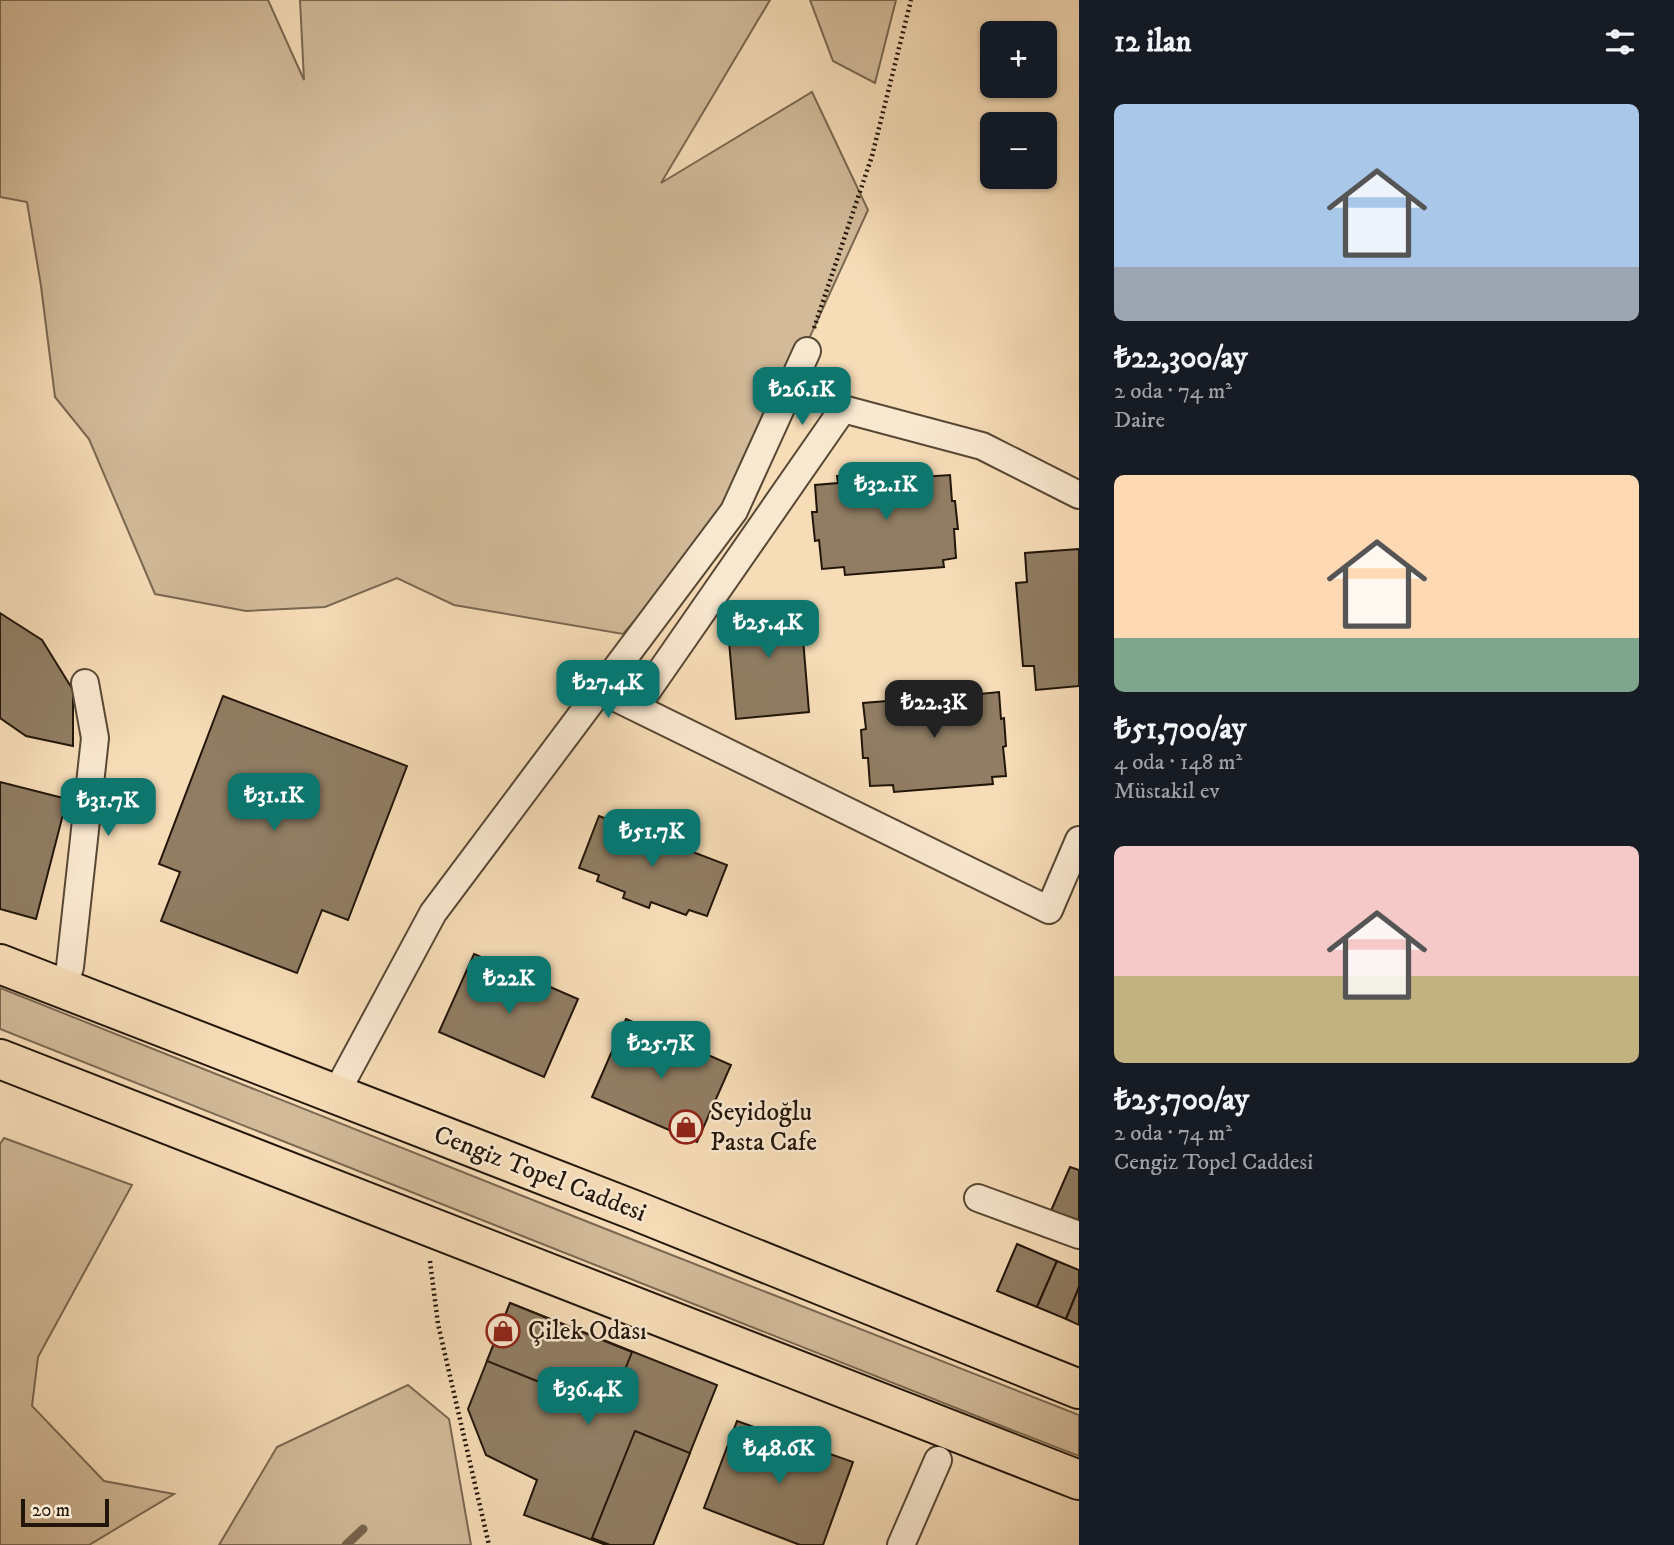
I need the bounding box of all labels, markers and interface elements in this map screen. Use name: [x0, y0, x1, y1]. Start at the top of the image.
map controls: [980, 21, 1057, 189]
button: +: [980, 21, 1057, 98]
icon: filters: [1601, 23, 1639, 61]
text: 12 ilan: [1114, 24, 1191, 61]
button: −: [980, 112, 1057, 189]
icon: home: [1314, 150, 1440, 276]
text: ₺22,300/ay: [1114, 340, 1248, 377]
pin: ₺26.1K: [745, 368, 859, 427]
text: ₺26.1K: [769, 375, 835, 404]
text: 2 oda · 74 m²: [1114, 377, 1232, 406]
text: Daire: [1114, 406, 1165, 435]
pin: ₺32.1K: [829, 462, 943, 522]
text: ₺32.1K: [854, 470, 918, 499]
icon: home: [1314, 521, 1440, 647]
pin: ₺25.4K: [711, 600, 825, 660]
text: ₺25.4K: [733, 608, 803, 637]
pin: ₺27.4K: [551, 660, 665, 720]
text: ₺27.4K: [573, 668, 643, 697]
pin: ₺22.3K: [877, 680, 991, 740]
text: ₺22.3K: [901, 688, 967, 717]
text: ₺51,700/ay: [1114, 711, 1246, 748]
text: 4 oda · 148 m²: [1114, 748, 1242, 777]
pin: ₺31.1K: [217, 774, 331, 833]
text: Müstakil ev: [1114, 777, 1220, 806]
pin: ₺31.7K: [51, 778, 165, 838]
text: ₺31.1K: [244, 781, 304, 810]
text: ₺31.7K: [77, 786, 139, 815]
pin: ₺51.7K: [595, 810, 709, 869]
text: ₺51.7K: [619, 817, 685, 846]
icon: home: [1314, 892, 1440, 1018]
pin: ₺22K: [468, 956, 550, 1016]
text: ₺22K: [483, 964, 535, 993]
pin: ₺25.7K: [604, 1021, 718, 1081]
text: ₺25.7K: [627, 1029, 695, 1058]
text: ₺25,700/ay: [1114, 1082, 1249, 1119]
place label: Seyidoğlu Pasta Cafe: [710, 1096, 817, 1159]
shop icon: Seyidoğlu Pasta Cafe: [667, 1108, 705, 1146]
street label: Cengiz Topel Caddesi: [429, 1118, 651, 1230]
text: 2 oda · 74 m²: [1114, 1119, 1232, 1148]
text: Cengiz Topel Caddesi: [1114, 1148, 1313, 1177]
shop icon: Çilek Odası: [484, 1312, 522, 1350]
place label: Çilek Odası: [528, 1315, 647, 1348]
pin: ₺36.4K: [531, 1368, 645, 1427]
text: ₺36.4K: [554, 1375, 622, 1404]
pin: ₺48.6K: [722, 1426, 836, 1486]
text: ₺48.6K: [743, 1434, 815, 1463]
scale bar: [21, 1496, 108, 1528]
text: 20 m: [32, 1499, 70, 1522]

